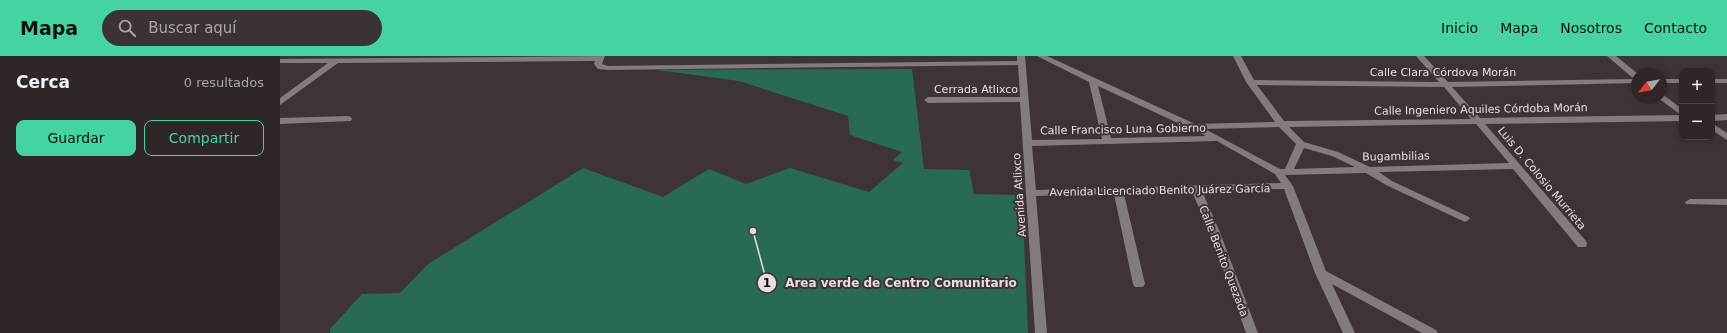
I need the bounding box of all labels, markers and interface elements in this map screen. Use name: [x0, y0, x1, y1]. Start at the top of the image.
search box: [102, 10, 382, 46]
text: Mapa: [20, 17, 78, 39]
icon: search: [116, 17, 138, 39]
text: Buscar aquí: [148, 19, 237, 37]
text: Inicio: [1441, 20, 1478, 36]
text: Mapa: [1500, 20, 1538, 36]
text: Nosotros: [1560, 20, 1622, 36]
text: Contacto: [1644, 20, 1707, 36]
street label: Calle Clara Córdova Morán: [1370, 66, 1516, 79]
north arrow: [1631, 68, 1667, 104]
map controls: [1679, 68, 1715, 140]
button: +: [1679, 68, 1715, 104]
text: Cerca: [16, 72, 70, 92]
text: 0 resultados: [184, 75, 264, 90]
street label: Cerrada Atlixco: [934, 83, 1018, 96]
street label: Calle Ingeniero Aquiles Córdoba Morán: [1374, 101, 1588, 118]
button: −: [1679, 104, 1715, 140]
button: Guardar: [16, 120, 136, 156]
button: Compartir: [144, 120, 264, 156]
street label: Calle Francisco Luna Gobierno: [1040, 122, 1206, 137]
street label: Luis D. Colosio Murrieta: [1495, 124, 1588, 232]
street label: Bugambilias: [1362, 149, 1430, 164]
street label: Avenida Atlixco: [1010, 152, 1029, 237]
street label: Avenida Licenciado Benito Juárez García: [1049, 182, 1271, 199]
street label: Calle Benito Quezada: [1196, 204, 1251, 319]
callout: Area verde de Centro Comunitario: [757, 271, 1025, 295]
text: 1: [763, 276, 771, 290]
text: Area verde de Centro Comunitario: [785, 276, 1017, 290]

